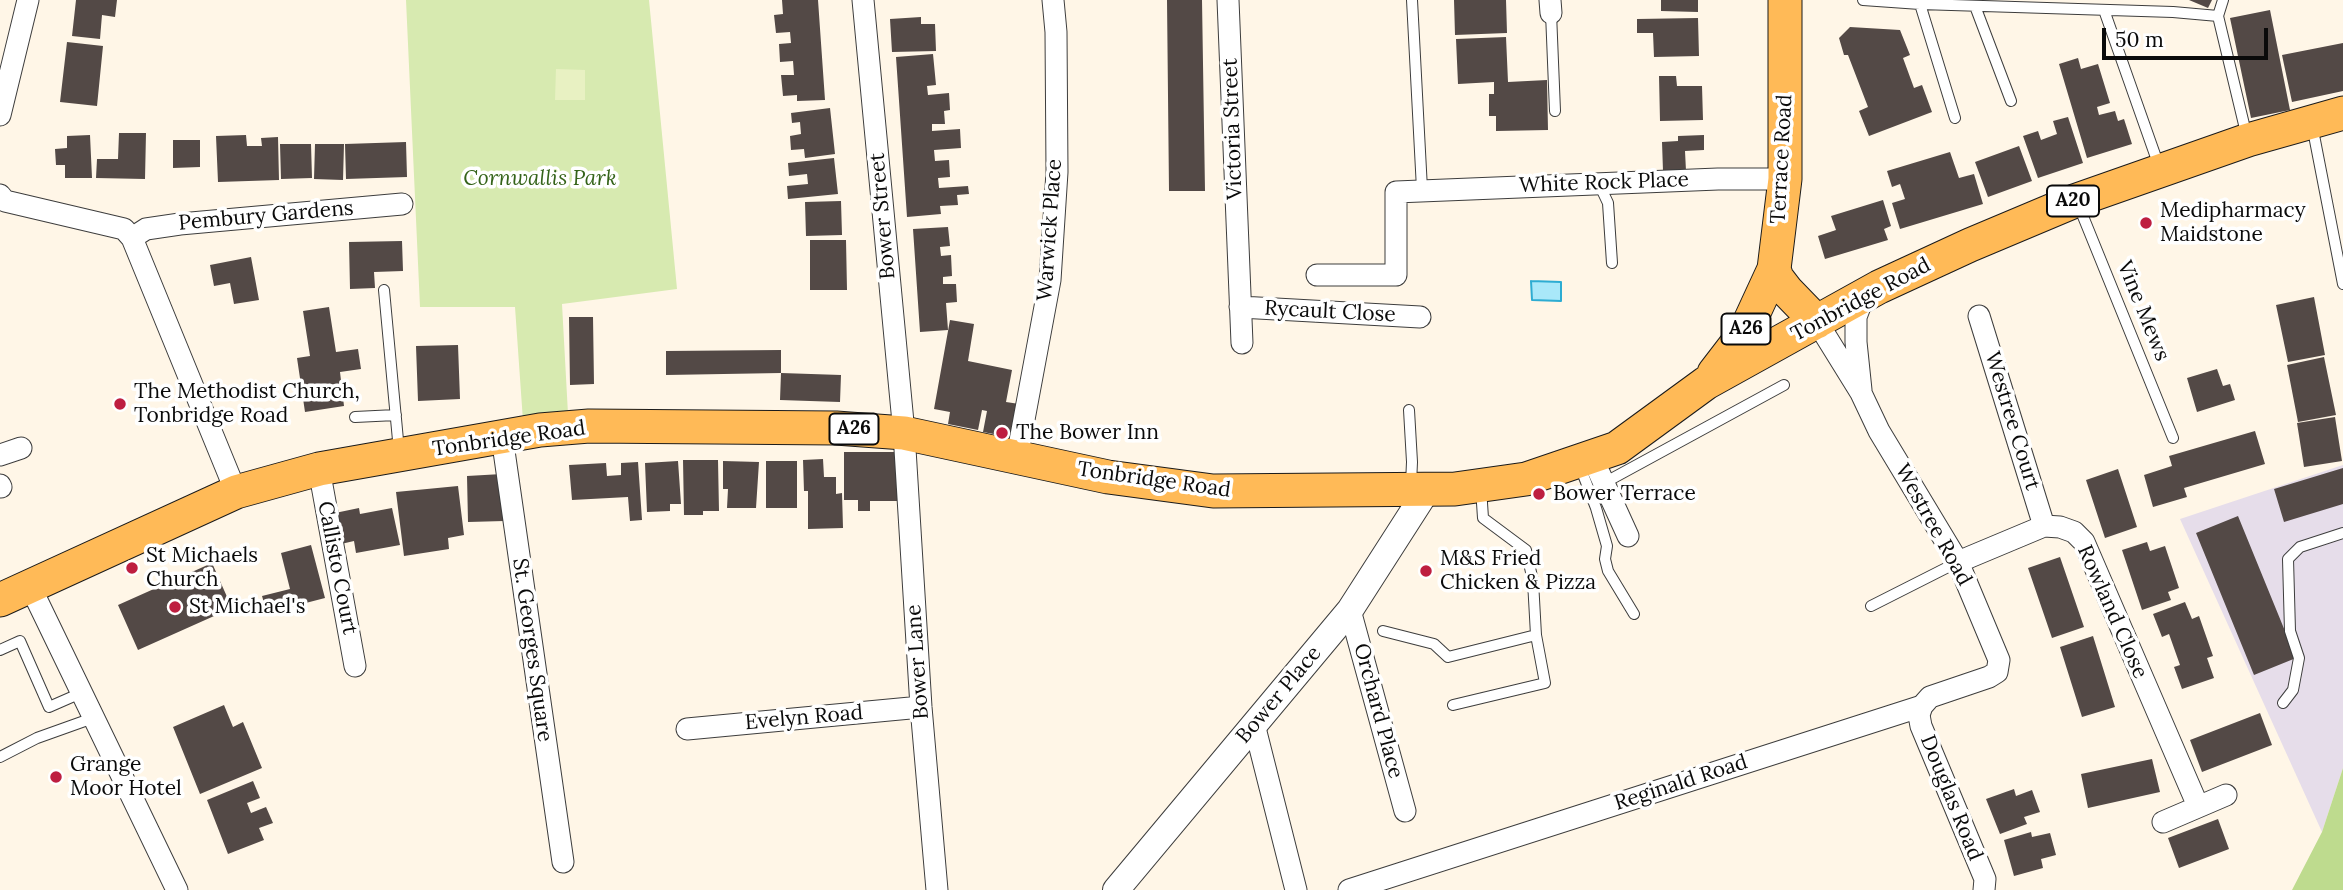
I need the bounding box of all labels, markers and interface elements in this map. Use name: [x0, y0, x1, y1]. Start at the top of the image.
scale bar: [2105, 14, 2271, 58]
text: 50 m: [2115, 26, 2164, 53]
street label: Victoria Street: [1218, 58, 1248, 200]
street label: Terrace Road: [1766, 94, 1798, 224]
street label: Bower Street: [865, 152, 901, 280]
street label: Warwick Place: [1032, 158, 1068, 302]
park label: Cornwallis Park: [463, 166, 617, 192]
street label: White Rock Place: [1519, 167, 1689, 199]
road number: A20: [2047, 186, 2099, 216]
street label: Pembury Gardens: [177, 196, 355, 236]
place label: Medipharmacy Maidstone: [2160, 198, 2306, 248]
marker: Medipharmacy Maidstone: [2138, 215, 2154, 231]
street label: Tonbridge Road: [1787, 253, 1935, 347]
street label: Vine Mews: [2111, 257, 2175, 365]
street label: Rycault Close: [1264, 296, 1396, 328]
road number: A26: [1722, 314, 1770, 344]
street label: Westree Court: [1979, 349, 2045, 493]
place label: The Methodist Church, Tonbridge Road: [134, 379, 360, 429]
marker: The Methodist Church, Tonbridge Road: [112, 396, 128, 412]
road number: A26: [830, 414, 878, 444]
street label: Tonbridge Road: [431, 416, 587, 462]
place label: The Bower Inn: [1016, 420, 1159, 446]
marker: The Bower Inn: [994, 425, 1010, 441]
street label: Tonbridge Road: [1076, 457, 1232, 503]
street label: Westree Road: [1889, 460, 1977, 590]
place label: Bower Terrace: [1553, 481, 1696, 507]
marker: Bower Terrace: [1531, 486, 1547, 502]
street label: Callisto Court: [312, 499, 362, 637]
street label: Rowland Close: [2071, 542, 2153, 682]
place label: St Michaels Church: [146, 543, 258, 593]
place label: M&S Fried Chicken & Pizza: [1440, 546, 1596, 596]
street label: St. Georges Square: [507, 557, 557, 743]
marker: St Michaels Church: [124, 560, 140, 576]
marker: M&S Fried Chicken & Pizza: [1418, 563, 1434, 579]
place label: St Michael's: [189, 594, 305, 620]
marker: St Michael's: [167, 599, 183, 615]
street label: Bower Lane: [901, 604, 935, 720]
street label: Bower Place: [1231, 641, 1327, 749]
street label: Orchard Place: [1348, 641, 1408, 781]
street label: Evelyn Road: [744, 700, 864, 736]
street label: Douglas Road: [1914, 732, 1988, 864]
street label: Reginald Road: [1611, 750, 1751, 816]
place label: Grange Moor Hotel: [70, 752, 182, 802]
marker: Grange Moor Hotel: [48, 769, 64, 785]

